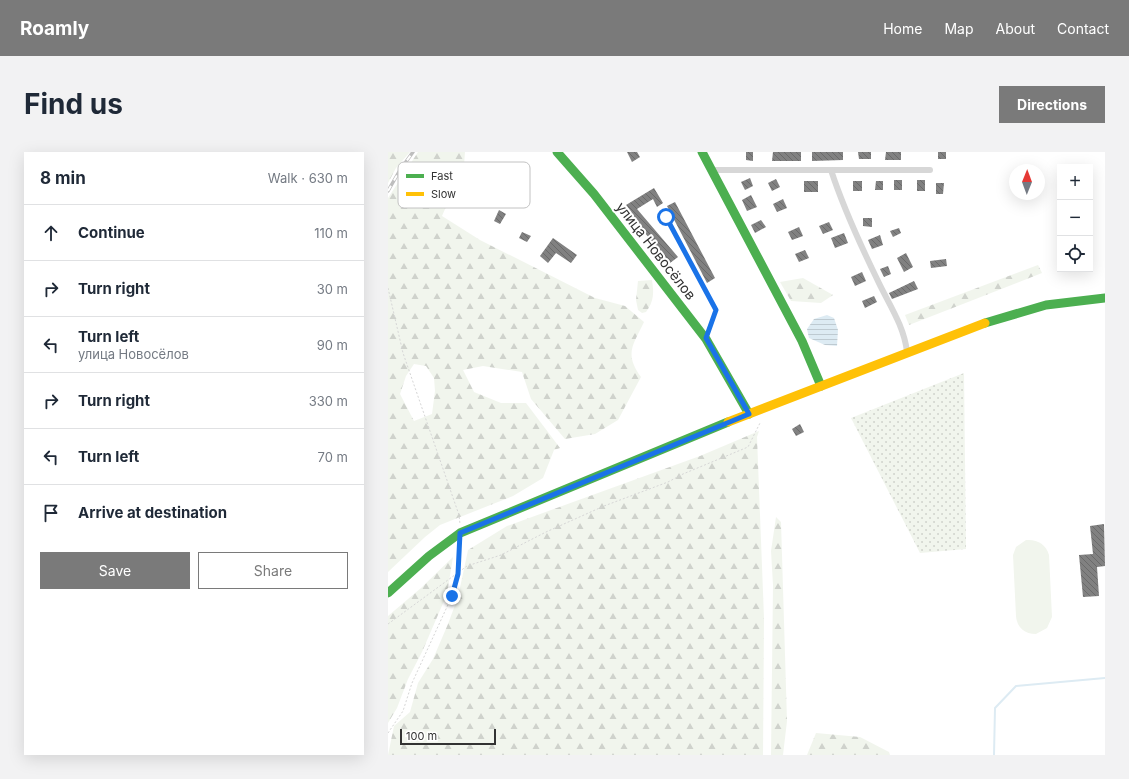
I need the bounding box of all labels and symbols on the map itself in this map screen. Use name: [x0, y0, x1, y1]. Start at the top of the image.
legend: [398, 162, 530, 208]
north arrow: [1009, 164, 1045, 200]
text: Fast: [431, 169, 453, 183]
text: Slow: [431, 187, 456, 201]
street label: улица Новосёлов: [613, 198, 700, 303]
route start: [657, 208, 675, 226]
route end: [443, 587, 461, 605]
scale bar: [400, 727, 496, 746]

